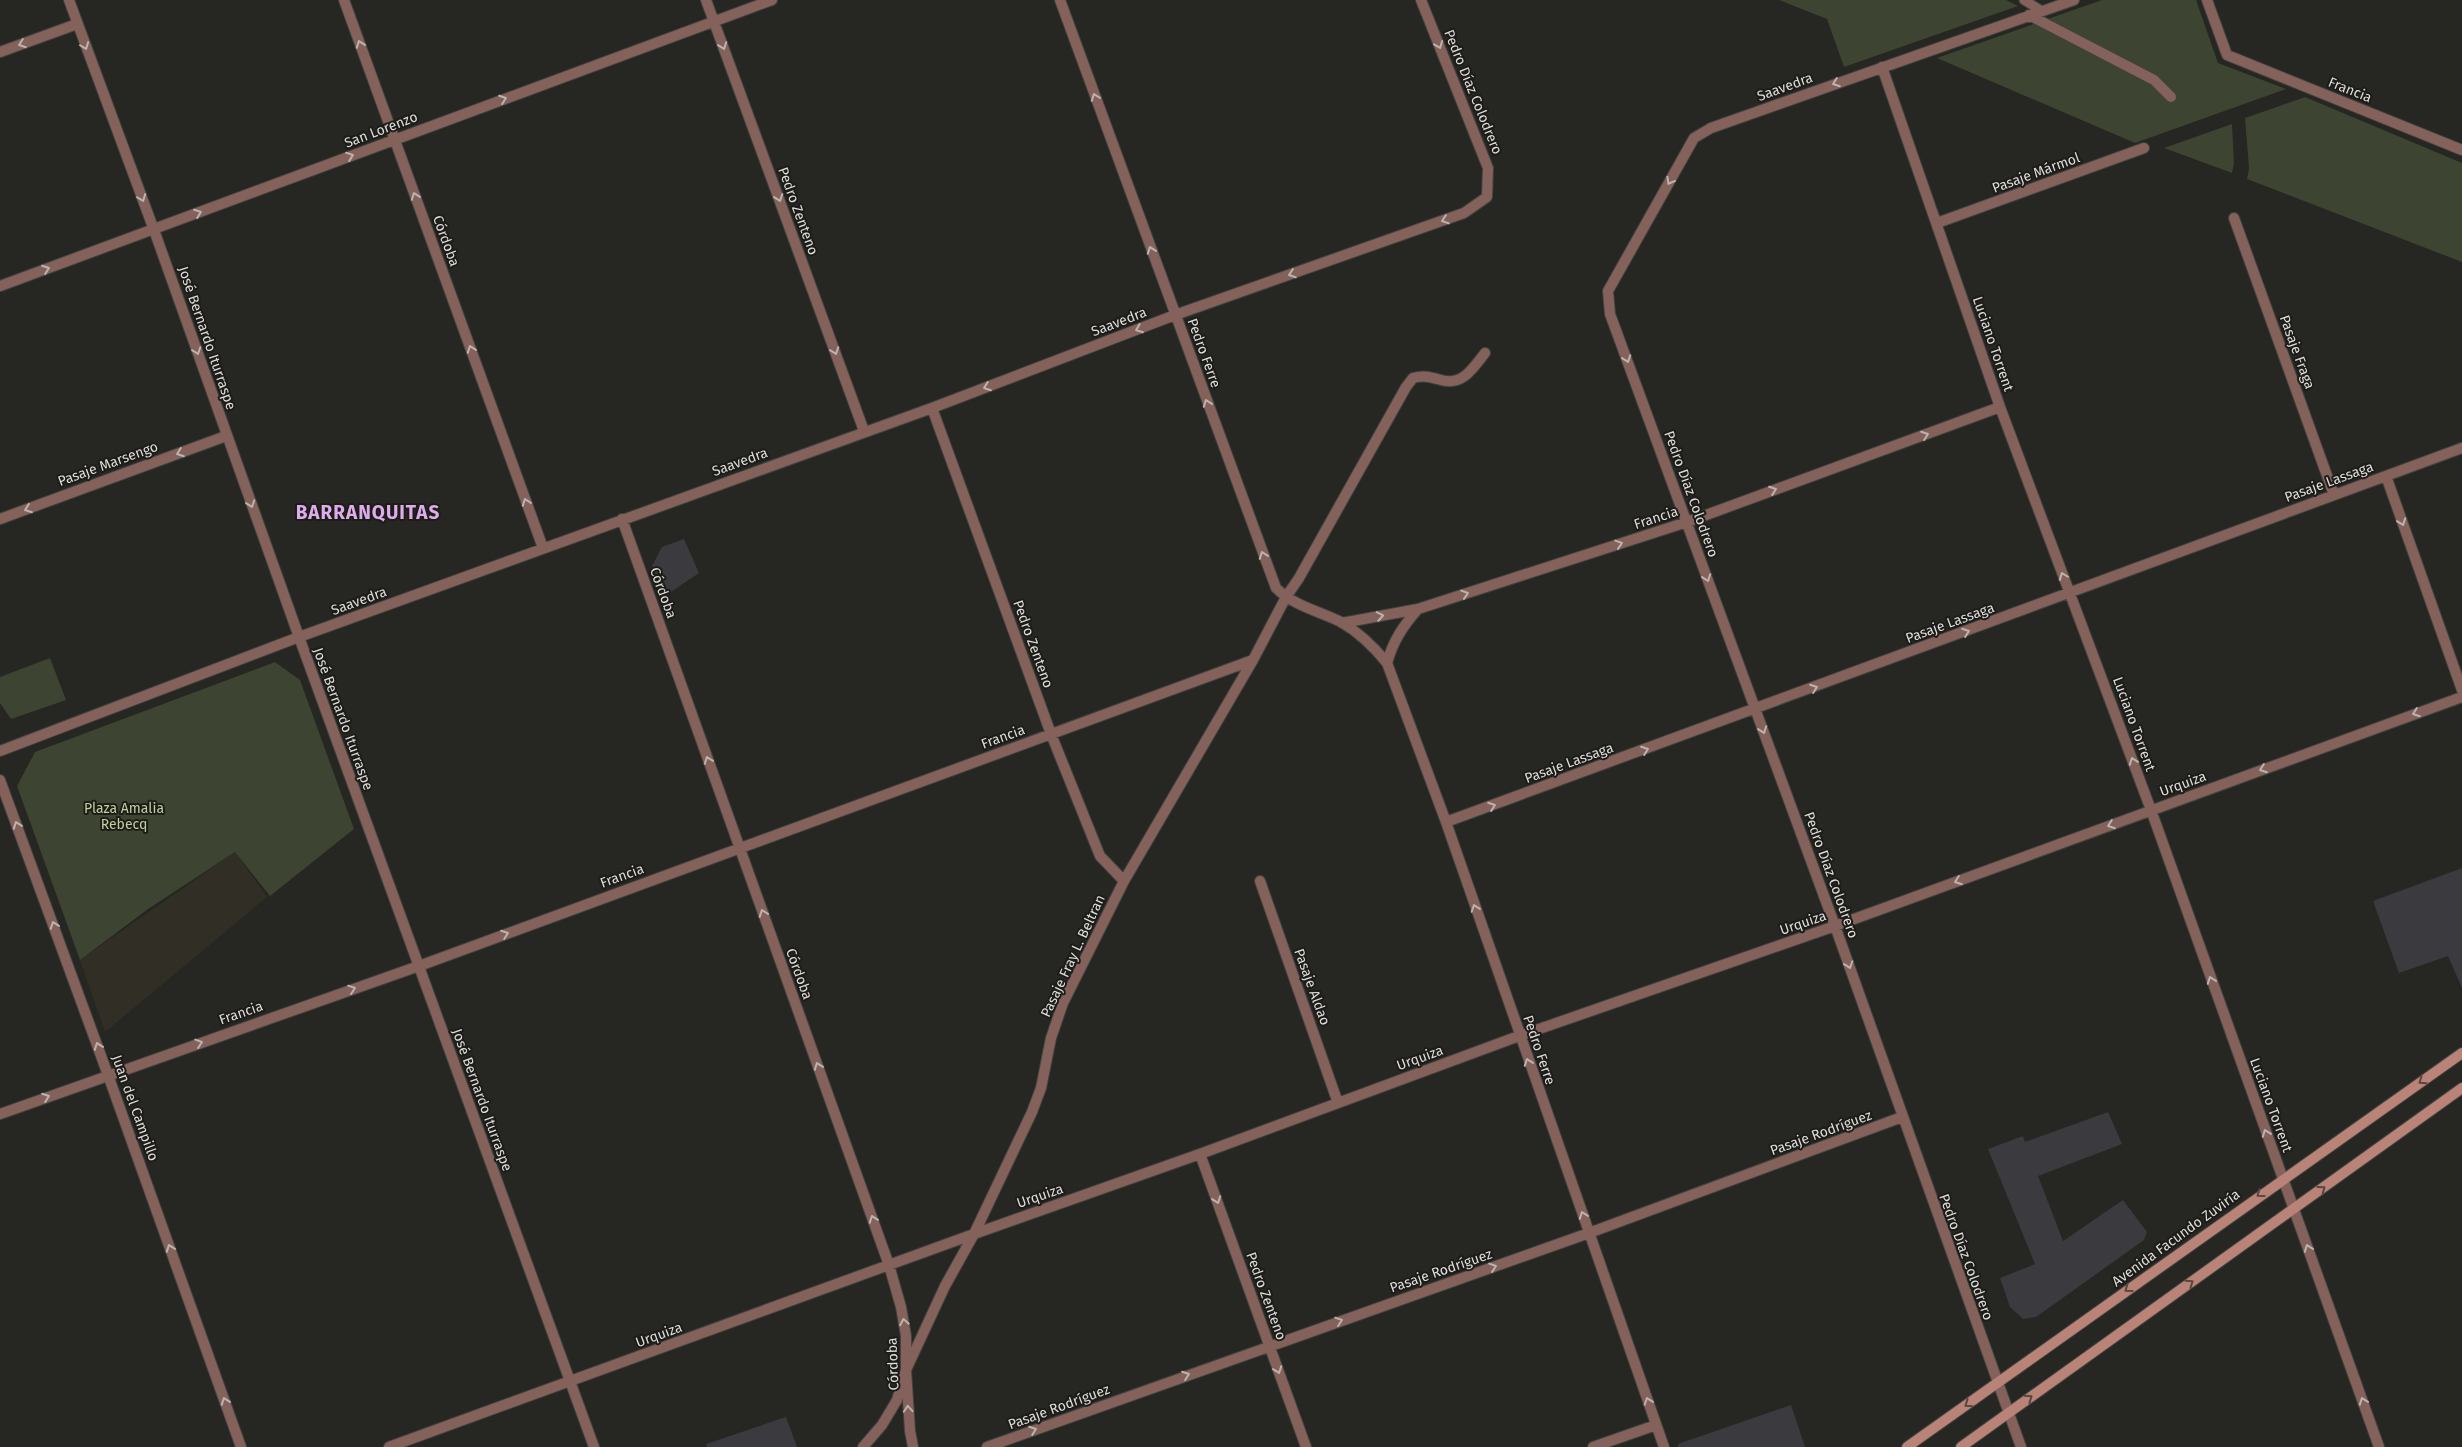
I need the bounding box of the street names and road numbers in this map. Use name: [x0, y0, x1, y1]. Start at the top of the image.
street label: Pedro Díaz Colodrero: [1440, 27, 1506, 157]
street label: Saavedra: [1755, 69, 1815, 105]
street label: Francia: [2326, 74, 2374, 106]
street label: San Lorenzo: [342, 108, 420, 152]
street label: Pasaje Mármol: [1990, 149, 2082, 197]
street label: Pedro Zenteno: [774, 165, 822, 257]
street label: Córdoba: [429, 213, 463, 269]
street label: José Bernardo Iturraspe: [174, 264, 240, 412]
street label: Luciano Torrent: [1969, 294, 2017, 395]
street label: Saavedra: [1089, 304, 1149, 340]
street label: Pasaje Fraga: [2276, 313, 2318, 391]
street label: Pedro Ferre: [1184, 316, 1224, 390]
street label: Pedro Díaz Colodrero: [1660, 429, 1722, 559]
street label: Pasaje Marsengo: [56, 438, 160, 490]
street label: Saavedra: [710, 444, 770, 480]
street label: Pasaje Lassaga: [2282, 458, 2376, 506]
street label: Francia: [1632, 503, 1680, 533]
street label: Córdoba: [646, 565, 680, 621]
street label: Saavedra: [329, 583, 389, 619]
street label: Pedro Zenteno: [1009, 598, 1057, 690]
street label: Pasaje Lassaga: [1903, 599, 1997, 647]
street label: José Bernardo Iturraspe: [309, 645, 377, 793]
street label: Luciano Torrent: [2109, 674, 2159, 774]
street label: Francia: [979, 721, 1027, 753]
street label: Pasaje Lassaga: [1522, 739, 1616, 787]
street label: Urquiza: [2157, 768, 2209, 800]
street label: Pedro Díaz Colodrero: [1800, 810, 1862, 940]
street label: Francia: [598, 860, 646, 892]
street label: Pasaje Fray L. Beltran: [1037, 892, 1109, 1020]
street label: Urquiza: [1777, 907, 1829, 939]
street label: Córdoba: [782, 946, 816, 1002]
street label: Pasaje Aldao: [1290, 946, 1334, 1028]
street label: Francia: [217, 998, 265, 1028]
street label: Pedro Ferre: [1519, 1013, 1559, 1087]
street label: José Bernardo Iturraspe: [448, 1026, 516, 1174]
street label: Urquiza: [1394, 1042, 1446, 1074]
street label: Juan del Campillo: [108, 1053, 162, 1163]
street label: Luciano Torrent: [2246, 1055, 2296, 1155]
street label: Pasaje Rodríguez: [1768, 1107, 1874, 1159]
street label: Urquiza: [1014, 1180, 1066, 1212]
street label: Avenida Facundo Zuviría: [2109, 1186, 2243, 1290]
street label: Pedro Díaz Colodrero: [1935, 1192, 1997, 1322]
street label: Pasaje Rodríguez: [1388, 1246, 1494, 1296]
street label: Pedro Zenteno: [1242, 1250, 1290, 1342]
street label: Urquiza: [633, 1319, 685, 1351]
street label: Córdoba: [884, 1337, 902, 1391]
street label: Pasaje Rodríguez: [1006, 1381, 1112, 1433]

